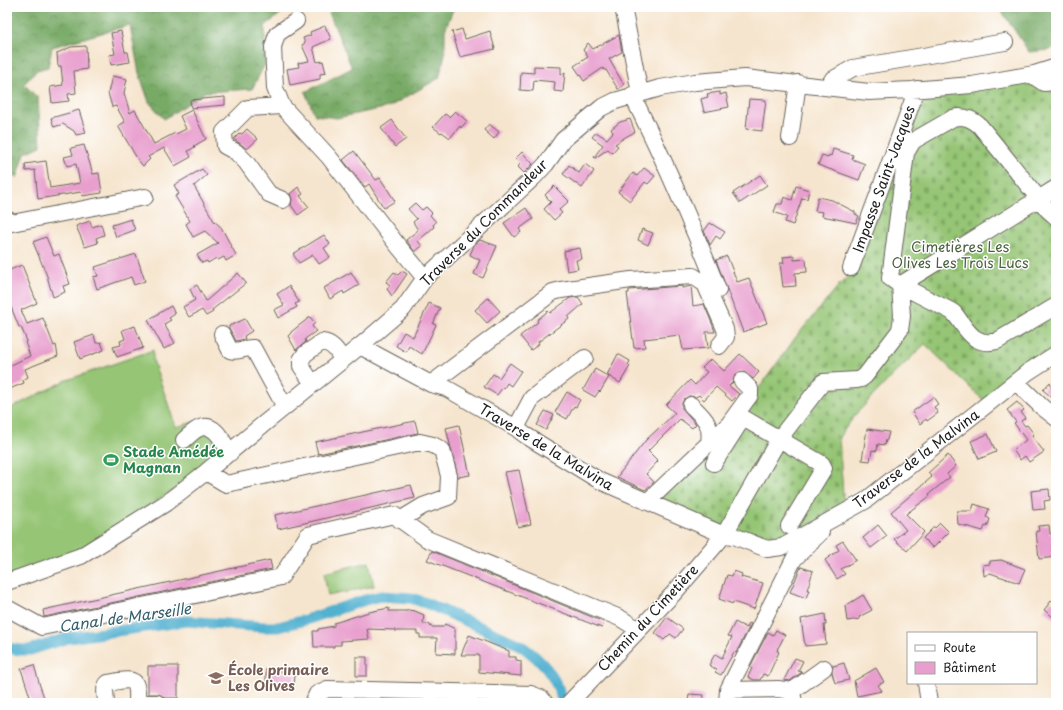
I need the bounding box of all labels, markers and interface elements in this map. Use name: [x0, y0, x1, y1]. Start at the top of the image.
street label: Impasse Saint-Jacques: [847, 102, 920, 255]
street label: Traverse du Commandeur: [415, 154, 552, 291]
park label: Cimetières Les Olives Les Trois Lucs: [891, 236, 1029, 273]
street label: Traverse de la Malvina: [475, 398, 618, 495]
street label: Traverse de la Malvina: [848, 404, 983, 513]
place label: Stade Amédée Magnan: [123, 441, 224, 478]
sports icon: Stade Amédée Magnan: [102, 451, 120, 469]
street label: Chemin du Cimetière: [592, 559, 703, 676]
water label: Canal de Marseille: [57, 596, 193, 637]
legend: [907, 632, 1037, 684]
text: Route: [943, 638, 976, 656]
text: Bâtiment: [943, 658, 996, 676]
place label: École primaire Les Olives: [228, 659, 329, 696]
school or university icon: École primaire Les Olives: [207, 669, 225, 687]

